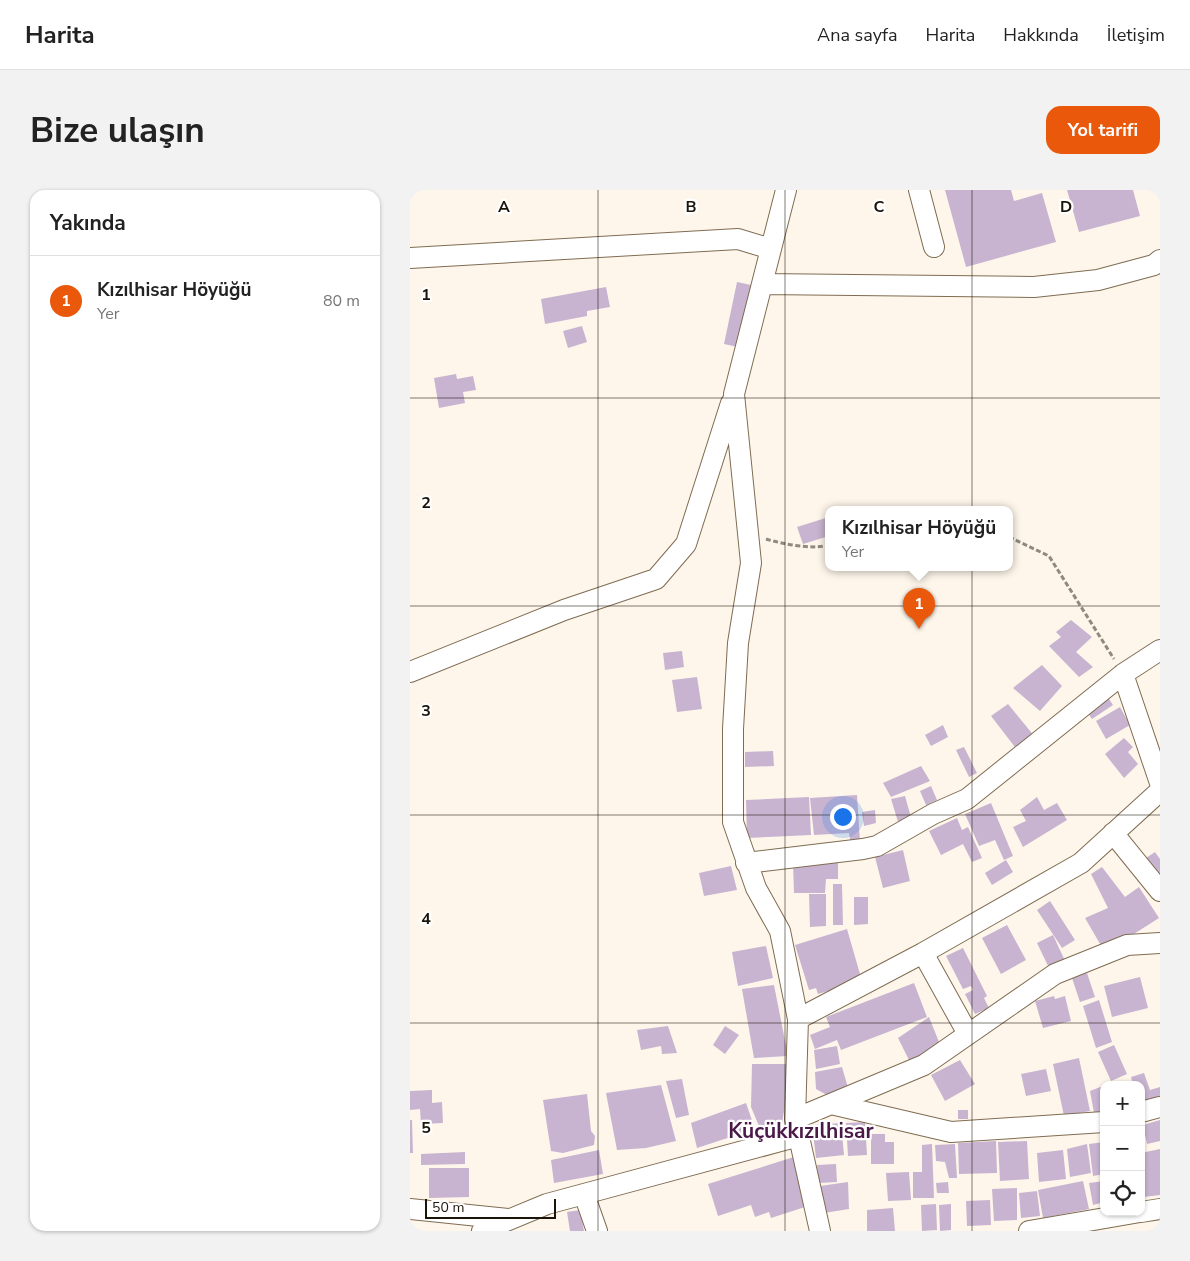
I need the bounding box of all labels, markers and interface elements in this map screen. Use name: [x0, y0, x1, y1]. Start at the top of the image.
text: Harita: [25, 19, 95, 51]
text: Ana sayfa: [817, 23, 897, 47]
text: Harita: [925, 23, 975, 47]
text: Hakkında: [1003, 23, 1079, 47]
text: İletişim: [1107, 23, 1165, 47]
button: Yol tarifi: [1046, 106, 1160, 154]
text: Bize ulaşın: [30, 107, 205, 154]
text: A: [498, 196, 510, 218]
text: B: [685, 196, 697, 218]
text: C: [874, 196, 885, 218]
text: D: [1060, 196, 1072, 218]
text: Yakında: [50, 209, 126, 237]
text: Kızılhisar Höyüğü: [97, 277, 252, 303]
text: 1: [421, 284, 431, 306]
text: 1: [61, 290, 71, 312]
text: 80 m: [323, 290, 360, 312]
text: Yer: [97, 303, 120, 325]
text: 2: [421, 492, 431, 514]
popup: [825, 506, 1013, 571]
text: Kızılhisar Höyüğü: [842, 515, 996, 541]
text: Yer: [842, 541, 864, 563]
pin: 1: [903, 588, 935, 629]
text: 3: [421, 700, 431, 722]
your location: [830, 804, 856, 830]
text: 4: [421, 908, 431, 930]
map controls: [1100, 1081, 1145, 1216]
button: +: [1100, 1081, 1145, 1126]
text: 5: [421, 1117, 431, 1139]
district label: Küçükkızılhisar: [728, 1117, 874, 1145]
button: −: [1100, 1126, 1145, 1171]
button: locate: [1100, 1171, 1145, 1216]
scale bar: [425, 1196, 556, 1219]
text: 50 m: [432, 1198, 464, 1217]

